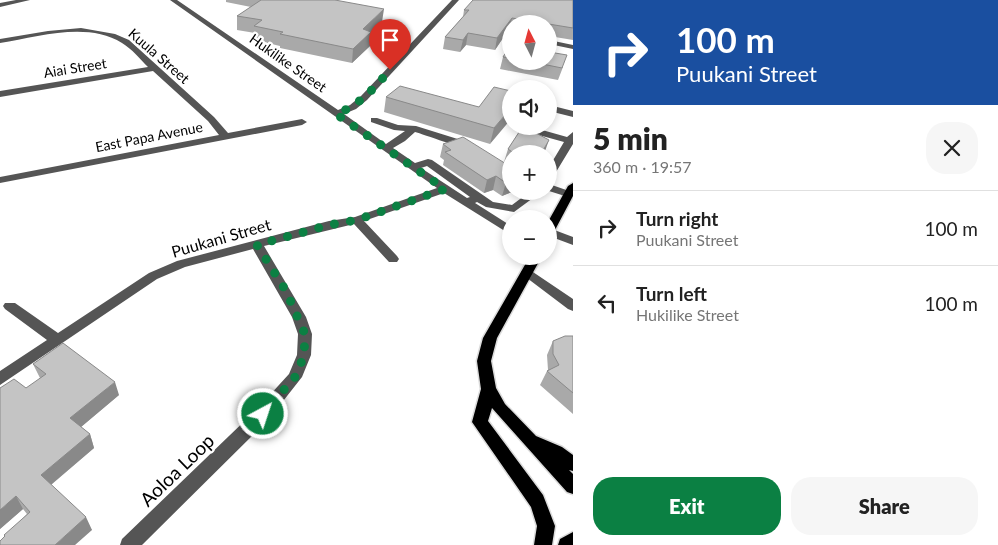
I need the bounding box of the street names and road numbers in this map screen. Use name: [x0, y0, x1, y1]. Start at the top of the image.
street label: Kuula Street: [125, 25, 193, 87]
street label: Hukilike Street: [247, 30, 330, 95]
street label: Aiai Street: [42, 54, 108, 81]
street label: East Papa Avenue: [94, 118, 204, 155]
street label: Puukani Street: [169, 214, 273, 261]
street label: Aoloa Loop: [135, 429, 219, 511]

